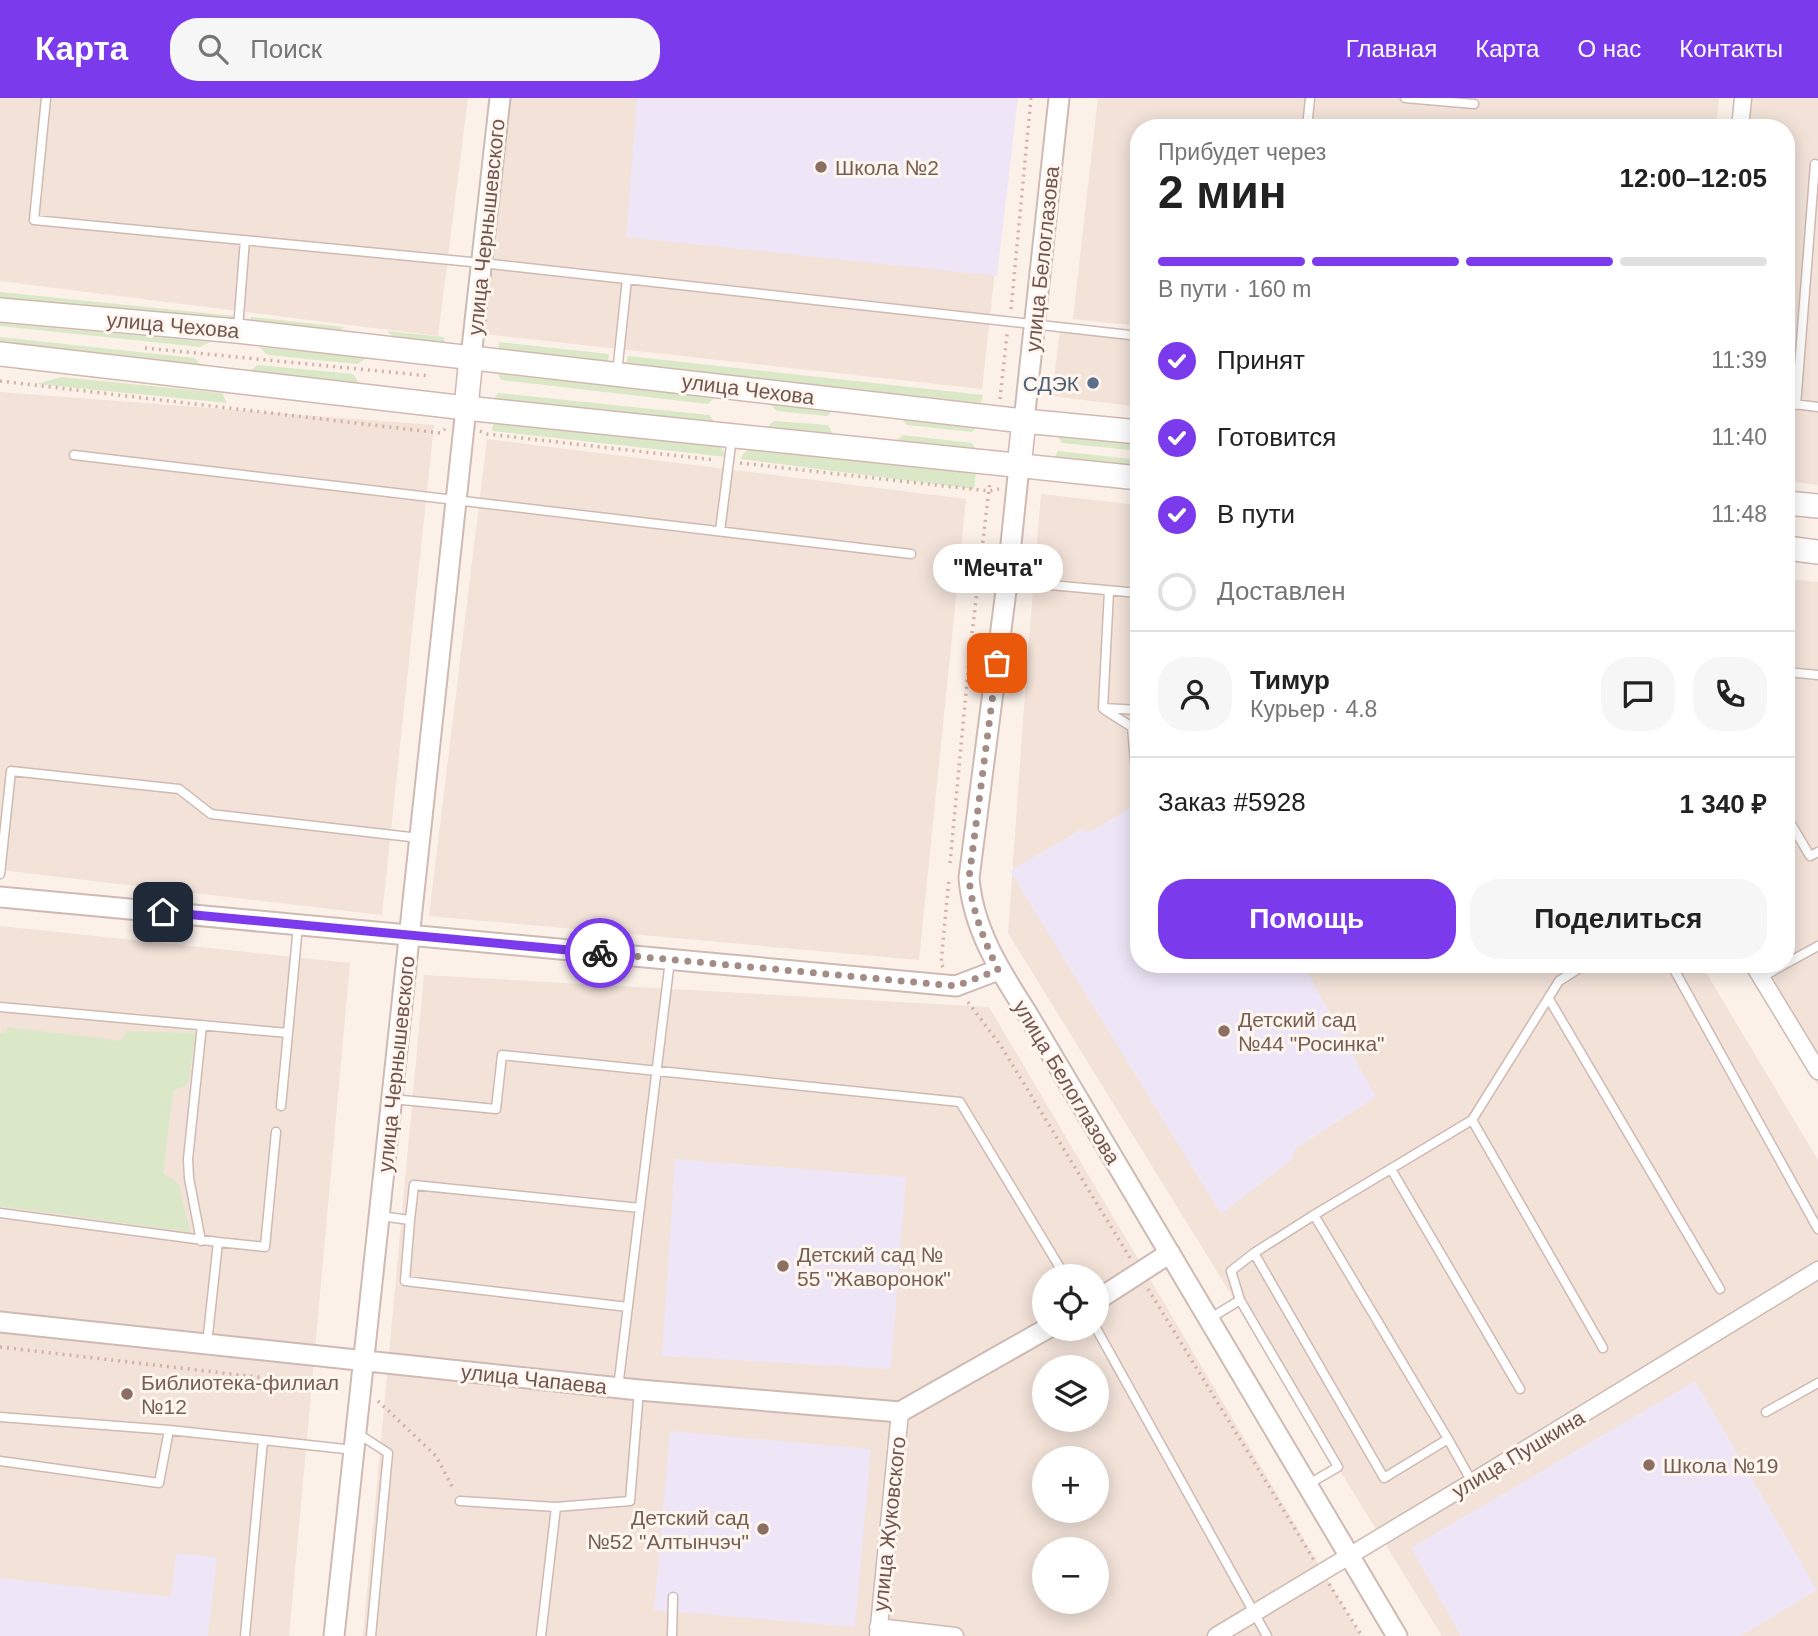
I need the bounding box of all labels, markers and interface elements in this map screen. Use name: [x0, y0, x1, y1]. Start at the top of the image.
search box: [170, 18, 660, 81]
text: Карта: [35, 30, 128, 67]
icon: search: [194, 30, 232, 68]
text: Поиск: [250, 34, 322, 64]
text: Главная: [1346, 35, 1437, 62]
text: Карта: [1475, 35, 1539, 62]
text: О нас: [1577, 35, 1641, 62]
text: Контакты: [1679, 35, 1783, 62]
street label: улица Чернышевского: [463, 118, 509, 336]
text: Прибудет через: [1158, 139, 1326, 165]
place label: Школа №2: [835, 156, 939, 179]
marker: Школа №2: [813, 159, 829, 175]
text: 12:00–12:05: [1620, 163, 1767, 193]
street label: улица Белоглазова: [1021, 164, 1063, 353]
text: 2 мин: [1158, 166, 1286, 218]
text: В пути · 160 m: [1158, 276, 1311, 302]
street label: улица Чехова: [106, 308, 241, 342]
icon: check: [1158, 342, 1196, 380]
text: Принят: [1217, 345, 1305, 375]
text: 11:39: [1711, 347, 1767, 373]
street label: улица Чехова: [680, 369, 816, 409]
place label: СДЭК: [1023, 372, 1080, 395]
marker: СДЭК: [1085, 375, 1101, 391]
icon: check: [1158, 419, 1196, 457]
text: Готовится: [1217, 422, 1336, 452]
text: 11:40: [1711, 424, 1767, 450]
icon: check: [1158, 496, 1196, 534]
text: В пути: [1217, 499, 1295, 529]
text: 11:48: [1711, 501, 1767, 527]
callout: "Мечта": [932, 544, 1062, 593]
text: "Мечта": [953, 555, 1043, 581]
text: Доставлен: [1217, 576, 1346, 606]
pin: [967, 633, 1027, 693]
icon: bag: [978, 644, 1016, 682]
button: person: [1158, 657, 1232, 731]
button: chat: [1601, 657, 1675, 731]
button: phone: [1693, 657, 1767, 731]
text: Тимур: [1250, 665, 1330, 695]
text: Курьер · 4.8: [1250, 696, 1377, 722]
text: Заказ #5928: [1158, 787, 1306, 817]
text: 1 340 ₽: [1680, 789, 1767, 819]
button: Помощь: [1158, 879, 1456, 959]
button: Поделиться: [1470, 879, 1767, 959]
pin: [133, 882, 193, 942]
icon: home: [144, 893, 182, 931]
courier: [565, 918, 635, 988]
icon: bike: [581, 934, 619, 972]
street label: улица Чернышевского: [373, 955, 419, 1173]
street label: улица Белоглазова: [1009, 996, 1125, 1168]
place label: Детский сад №44 "Росинка": [1238, 1008, 1385, 1055]
marker: Детский сад №44 "Росинка": [1216, 1023, 1232, 1039]
place label: Детский сад № 55 "Жаворонок": [797, 1243, 951, 1290]
marker: Детский сад № 55 "Жаворонок": [775, 1258, 791, 1274]
map controls: [1032, 1264, 1109, 1614]
button: locate: [1032, 1264, 1109, 1341]
button: layers: [1032, 1355, 1109, 1432]
street label: улица Чапаева: [460, 1360, 608, 1398]
place label: Библиотека-филиал №12: [141, 1371, 339, 1418]
marker: Библиотека-филиал №12: [119, 1386, 135, 1402]
street label: улица Пушкина: [1448, 1405, 1589, 1503]
street label: улица Жуковского: [868, 1435, 910, 1613]
button: +: [1032, 1446, 1109, 1523]
place label: Школа №19: [1663, 1454, 1779, 1477]
marker: Школа №19: [1641, 1457, 1657, 1473]
place label: Детский сад №52 "Алтынчэч": [587, 1506, 749, 1553]
marker: Детский сад №52 "Алтынчэч": [755, 1521, 771, 1537]
button: −: [1032, 1537, 1109, 1614]

